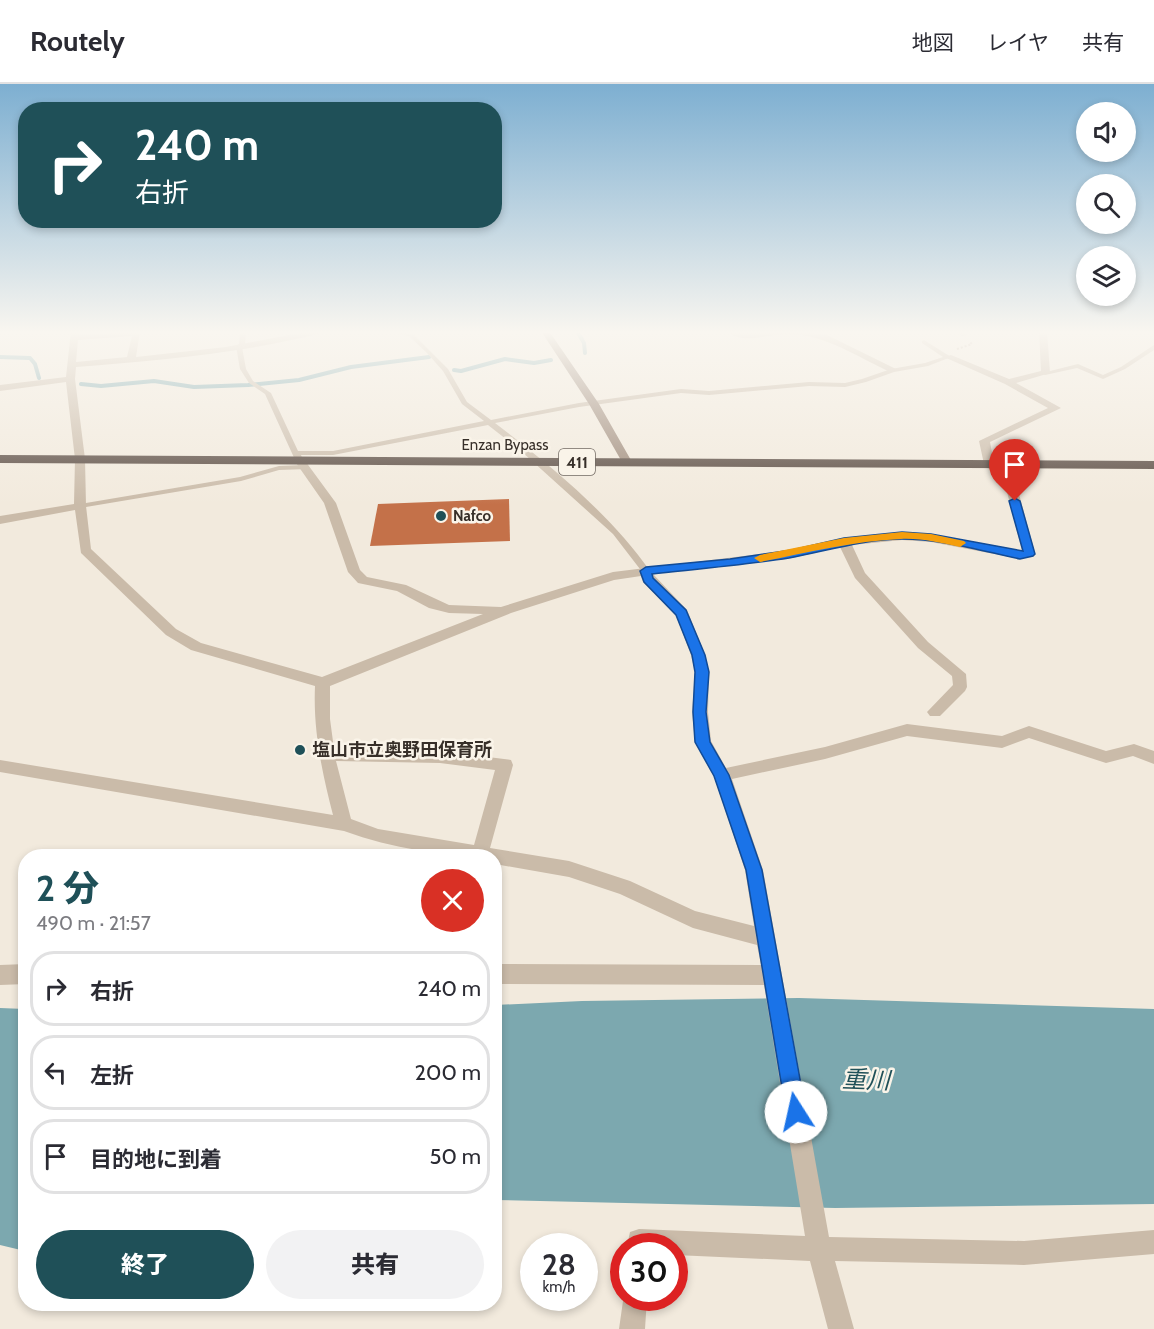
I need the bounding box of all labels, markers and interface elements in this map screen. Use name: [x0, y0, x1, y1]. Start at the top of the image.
text: Routely: [30, 24, 125, 58]
text: 地図: [912, 30, 954, 55]
text: レイヤ: [987, 30, 1049, 55]
text: 共有: [1082, 30, 1124, 55]
map controls: [1076, 102, 1136, 306]
button: sound: [1076, 102, 1136, 162]
text: 240 m: [135, 119, 259, 171]
icon: right: [36, 126, 114, 204]
button: search: [1076, 174, 1136, 234]
text: 右折: [135, 176, 189, 209]
button: layers: [1076, 246, 1136, 306]
street label: Enzan Bypass: [462, 436, 548, 454]
pin: [989, 439, 1040, 501]
icon: arrive: [998, 448, 1031, 481]
road number: 411: [559, 449, 595, 475]
place label: Nafco: [453, 507, 492, 525]
marker: Nafco: [434, 509, 448, 523]
place label: 塩山市立奥野田保育所: [312, 739, 492, 761]
marker: 塩山市立奥野田保育所: [293, 743, 307, 757]
text: 2 分: [36, 866, 99, 910]
button: close: [421, 869, 484, 932]
text: 490 m · 21:57: [36, 911, 151, 935]
icon: right: [39, 972, 72, 1005]
text: 240 m: [417, 975, 481, 1002]
text: 右折: [90, 978, 134, 1005]
icon: left: [39, 1056, 72, 1089]
text: 200 m: [415, 1059, 481, 1086]
text: 左折: [90, 1062, 134, 1089]
water label: 重川: [842, 1064, 894, 1095]
position arrow: [764, 1080, 828, 1144]
icon: arrive: [39, 1140, 72, 1173]
text: 50 m: [429, 1143, 481, 1170]
text: 目的地に到着: [90, 1146, 222, 1173]
button: 終了: [36, 1230, 254, 1299]
button: 共有: [266, 1230, 484, 1299]
speed limit sign: 30: [610, 1233, 688, 1311]
text: 28: [542, 1246, 576, 1283]
text: km/h: [543, 1278, 575, 1296]

